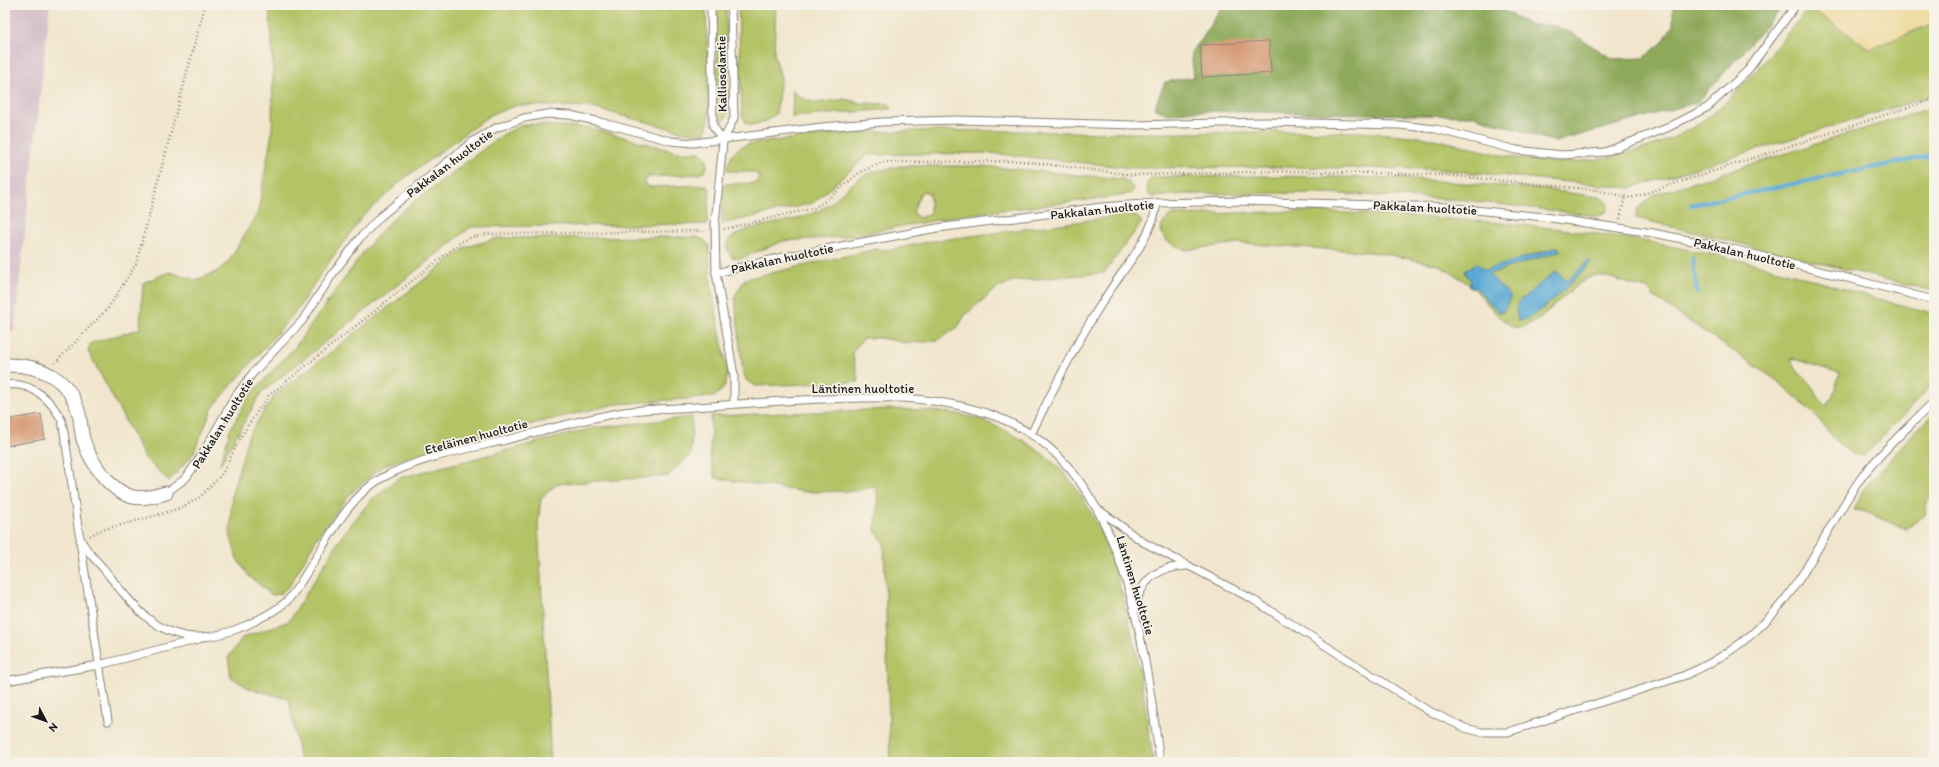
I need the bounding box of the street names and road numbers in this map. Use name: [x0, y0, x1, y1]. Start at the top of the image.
street label: Kalliosolantie: [713, 36, 730, 112]
street label: Pakkalan huoltotie: [403, 126, 495, 201]
street label: Pakkalan huoltotie: [1049, 197, 1155, 222]
street label: Pakkalan huoltotie: [1373, 197, 1477, 218]
street label: Pakkalan huoltotie: [1692, 234, 1797, 273]
street label: Pakkalan huoltotie: [730, 240, 835, 277]
street label: Pakkalan huoltotie: [188, 375, 256, 471]
street label: Läntinen huoltotie: [812, 381, 914, 396]
street label: Eteläinen huoltotie: [423, 416, 529, 457]
street label: Läntinen huoltotie: [1113, 534, 1158, 636]

